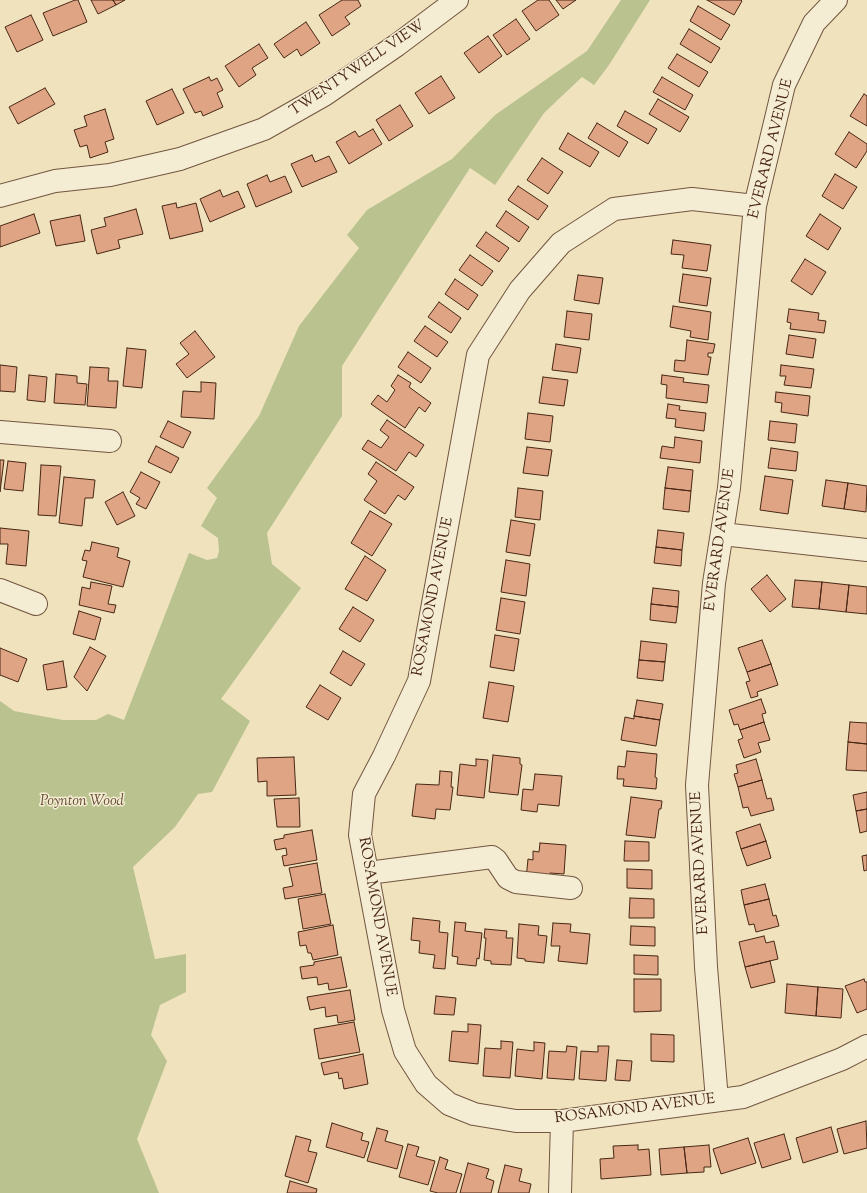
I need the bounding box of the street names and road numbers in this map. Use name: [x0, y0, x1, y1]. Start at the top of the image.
street label: TWENTYWELL VIEW: [287, 17, 429, 121]
street label: EVERARD AVENUE: [746, 77, 798, 221]
street label: EVERARD AVENUE: [702, 468, 740, 612]
street label: ROSAMOND AVENUE: [410, 516, 458, 678]
street label: EVERARD AVENUE: [688, 791, 714, 935]
street label: ROSAMOND AVENUE: [353, 836, 399, 998]
street label: ROSAMOND AVENUE: [554, 1091, 716, 1129]

